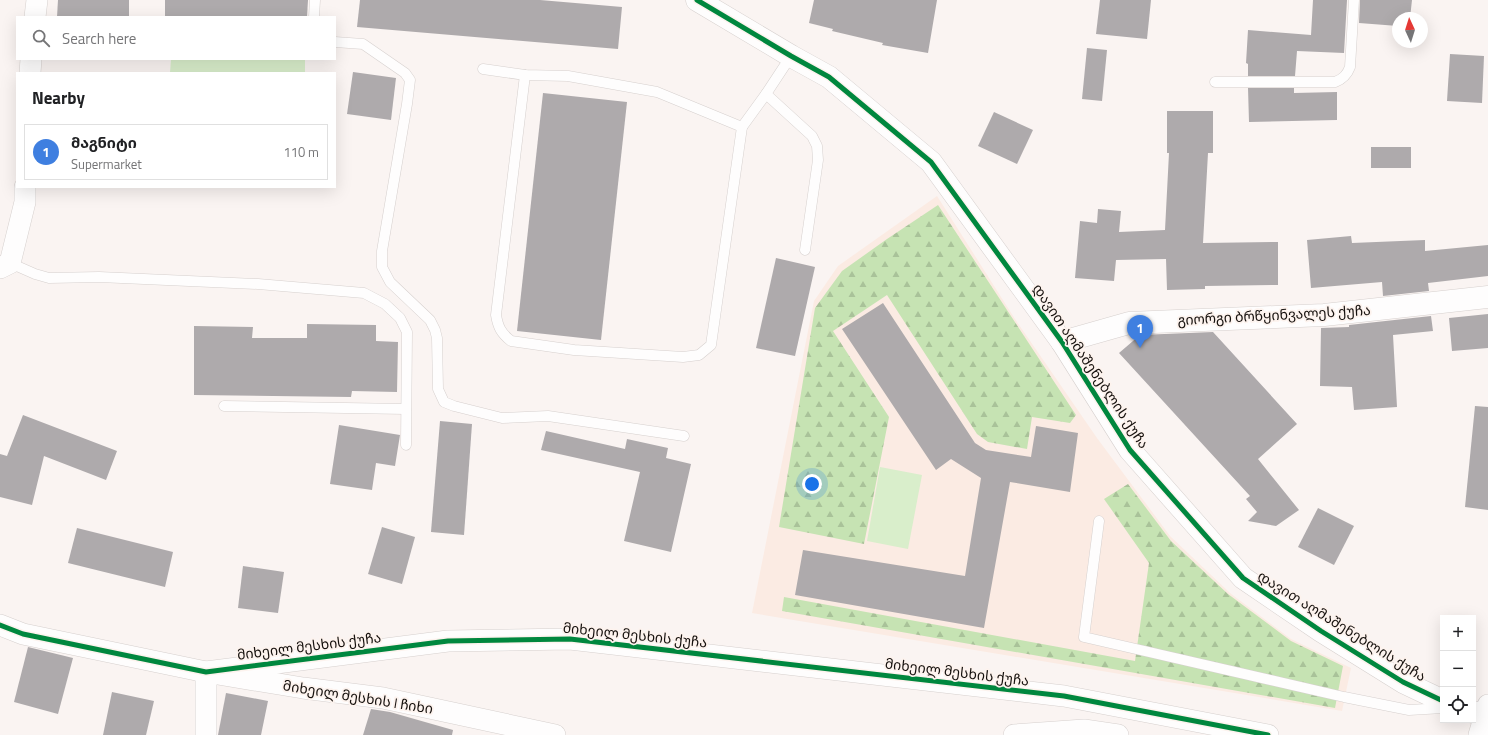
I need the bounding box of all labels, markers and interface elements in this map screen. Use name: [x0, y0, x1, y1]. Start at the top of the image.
north arrow: [1392, 12, 1428, 48]
search box: [16, 16, 336, 60]
icon: search: [30, 27, 52, 49]
text: Search here: [62, 27, 136, 50]
text: Nearby: [32, 85, 85, 111]
text: მაგნიტი: [71, 131, 137, 154]
text: 1: [42, 142, 50, 162]
text: 110 m: [283, 142, 319, 162]
text: Supermarket: [71, 154, 142, 174]
street label: დავით აღმაშენებლის ქუჩა: [1028, 279, 1155, 452]
street label: გიორგი ბრწყინვალეს ქუჩა: [1177, 299, 1371, 330]
pin: 1: [1127, 315, 1153, 348]
your location: [802, 474, 822, 494]
street label: დავით აღმაშენებლის ქუჩა: [1254, 565, 1431, 686]
map controls: [1440, 615, 1476, 723]
button: +: [1440, 615, 1476, 651]
street label: მიხეილ მესხის ქუჩა: [562, 616, 708, 653]
street label: მიხეილ მესხის ქუჩა: [236, 626, 382, 665]
button: −: [1440, 651, 1476, 687]
street label: მიხეილ მესხის ქუჩა: [884, 652, 1030, 691]
street label: მიხეილ მესხის I ჩიხი: [282, 674, 435, 719]
button: locate: [1440, 687, 1476, 723]

